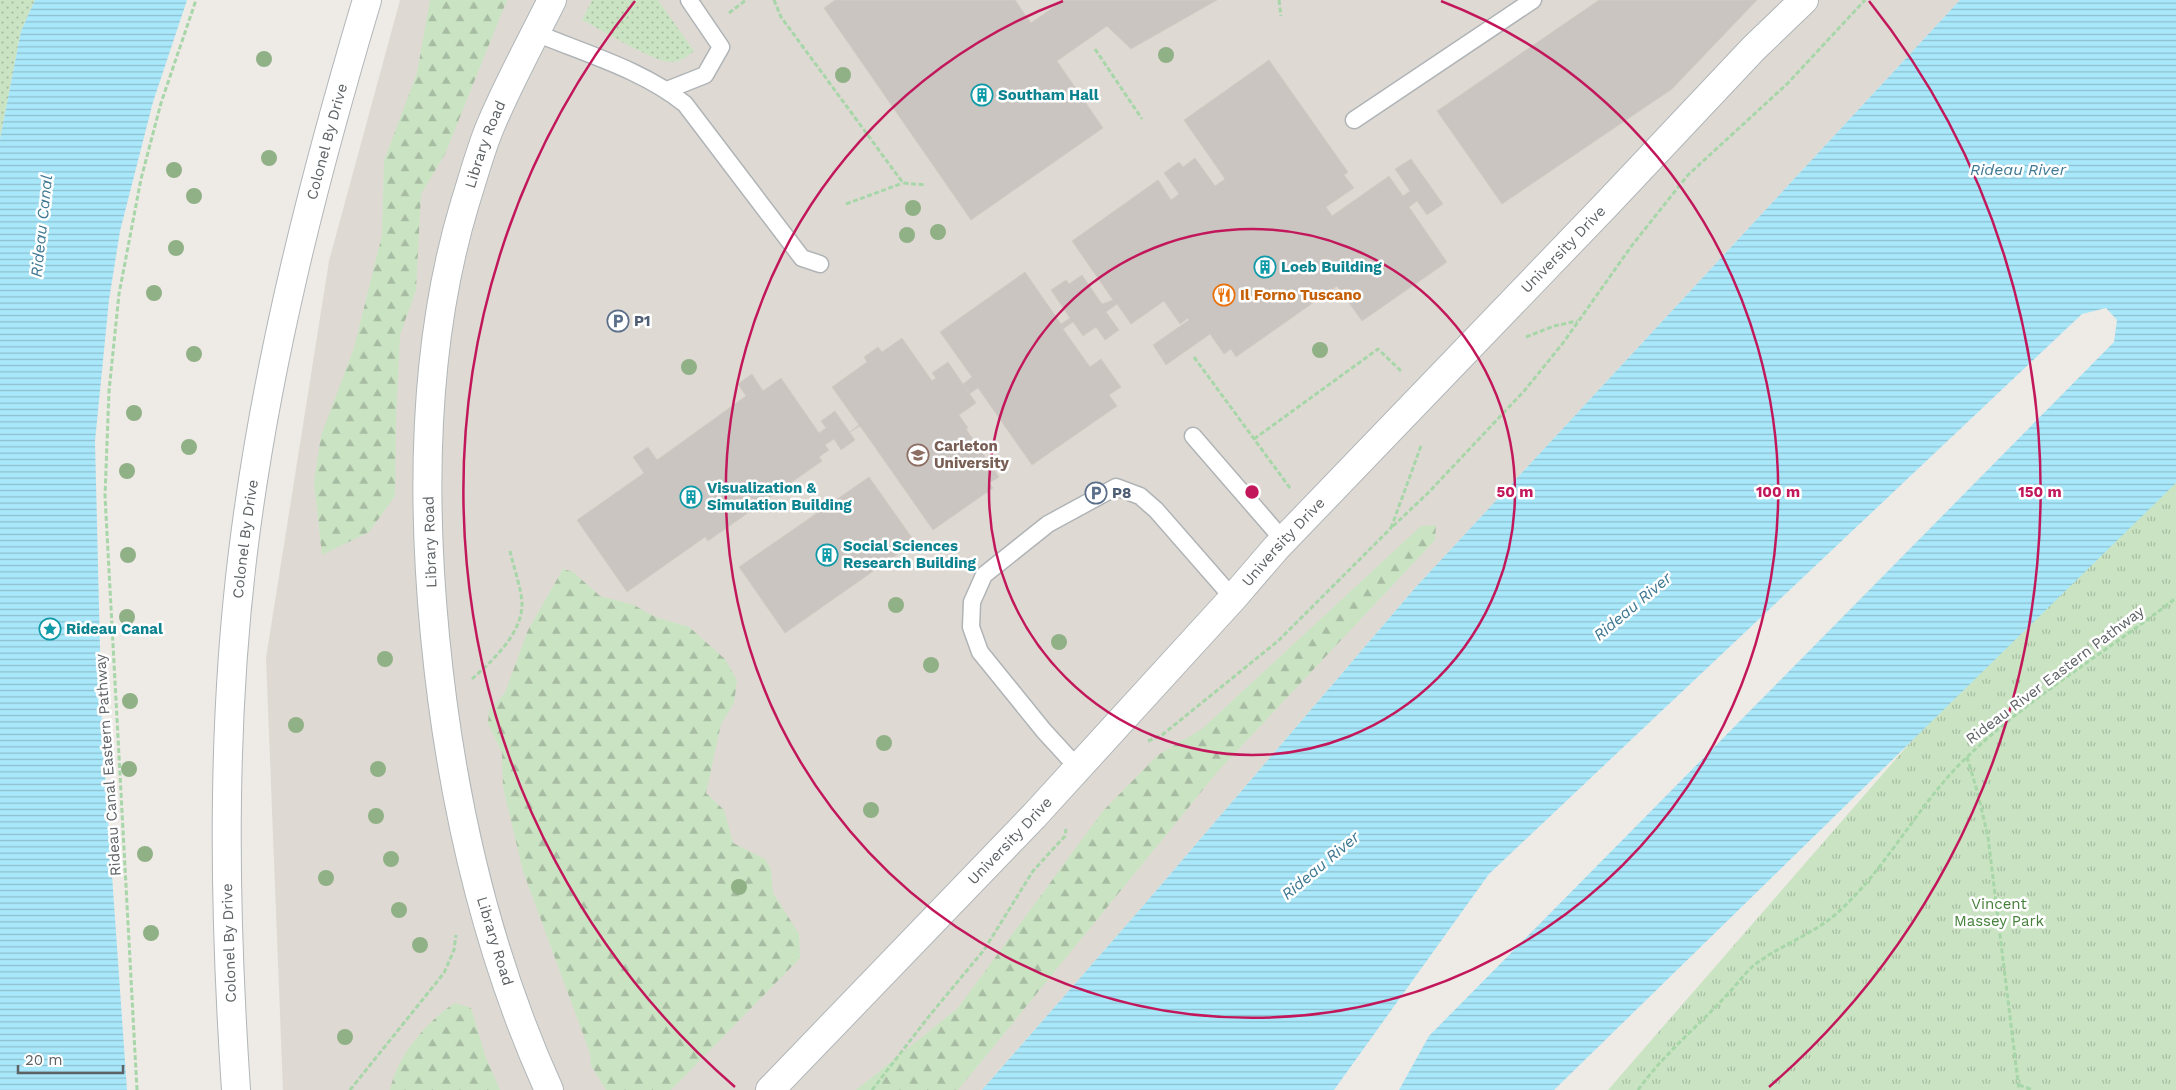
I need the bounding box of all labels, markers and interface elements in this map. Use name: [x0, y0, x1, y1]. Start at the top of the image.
street label: Colonel By Drive: [303, 81, 351, 202]
building icon: Southam Hall: [970, 83, 994, 107]
place label: Southam Hall: [998, 86, 1099, 104]
street label: Library Road: [461, 98, 509, 190]
water label: Rideau River: [1970, 160, 2067, 179]
water label: Rideau Canal: [27, 174, 56, 278]
street label: University Drive: [1517, 202, 1609, 297]
building icon: Loeb Building: [1253, 255, 1277, 279]
place label: Loeb Building: [1281, 258, 1382, 276]
restaurant icon: Il Forno Tuscano: [1212, 283, 1236, 307]
place label: Il Forno Tuscano: [1240, 286, 1362, 304]
parking icon: P1: [606, 309, 630, 333]
place label: P1: [634, 312, 651, 330]
place label: Carleton University: [934, 437, 1009, 472]
school or university icon: Carleton University: [906, 443, 930, 467]
street label: Colonel By Drive: [229, 478, 262, 599]
place label: Visualization & Simulation Building: [707, 479, 852, 514]
parking icon: P8: [1084, 481, 1108, 505]
centre of rings: [1243, 483, 1261, 501]
text: 50 m: [1497, 483, 1533, 501]
text: 100 m: [1756, 483, 1800, 501]
text: 150 m: [2018, 483, 2062, 501]
place label: P8: [1112, 484, 1131, 502]
building icon: Visualization & Simulation Building: [679, 485, 703, 509]
street label: University Drive: [1238, 494, 1329, 590]
street label: Library Road: [419, 496, 441, 588]
place label: Social Sciences Research Building: [843, 537, 977, 572]
building icon: Social Sciences Research Building: [815, 543, 839, 567]
water label: Rideau River: [1590, 568, 1676, 644]
street label: Rideau River Eastern Pathway: [1962, 602, 2148, 748]
place icon: Rideau Canal: [38, 617, 62, 641]
place label: Rideau Canal: [66, 620, 163, 638]
street label: Rideau Canal Eastern Pathway: [91, 653, 125, 877]
street label: University Drive: [964, 793, 1056, 888]
water label: Rideau River: [1278, 827, 1364, 903]
street label: Colonel By Drive: [218, 883, 240, 1003]
street label: Library Road: [473, 894, 517, 988]
park label: Vincent Massey Park: [1954, 895, 2045, 930]
scale bar: [18, 1042, 122, 1074]
text: 20 m: [25, 1051, 63, 1069]

